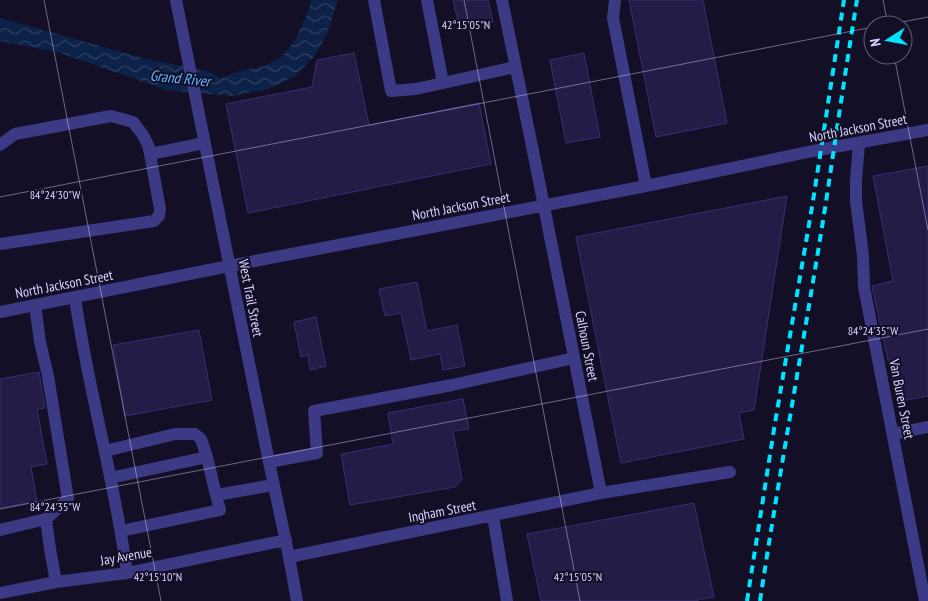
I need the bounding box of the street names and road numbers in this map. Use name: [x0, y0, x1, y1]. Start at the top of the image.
street label: North Jackson Street: [808, 110, 908, 146]
street label: North Jackson Street: [411, 188, 511, 224]
street label: West Trail Street: [235, 258, 267, 338]
street label: North Jackson Street: [14, 266, 114, 302]
street label: Calhoun Street: [571, 309, 603, 383]
street label: Van Buren Street: [885, 357, 919, 441]
street label: Ingham Street: [407, 496, 477, 526]
street label: Jay Avenue: [98, 543, 153, 570]

